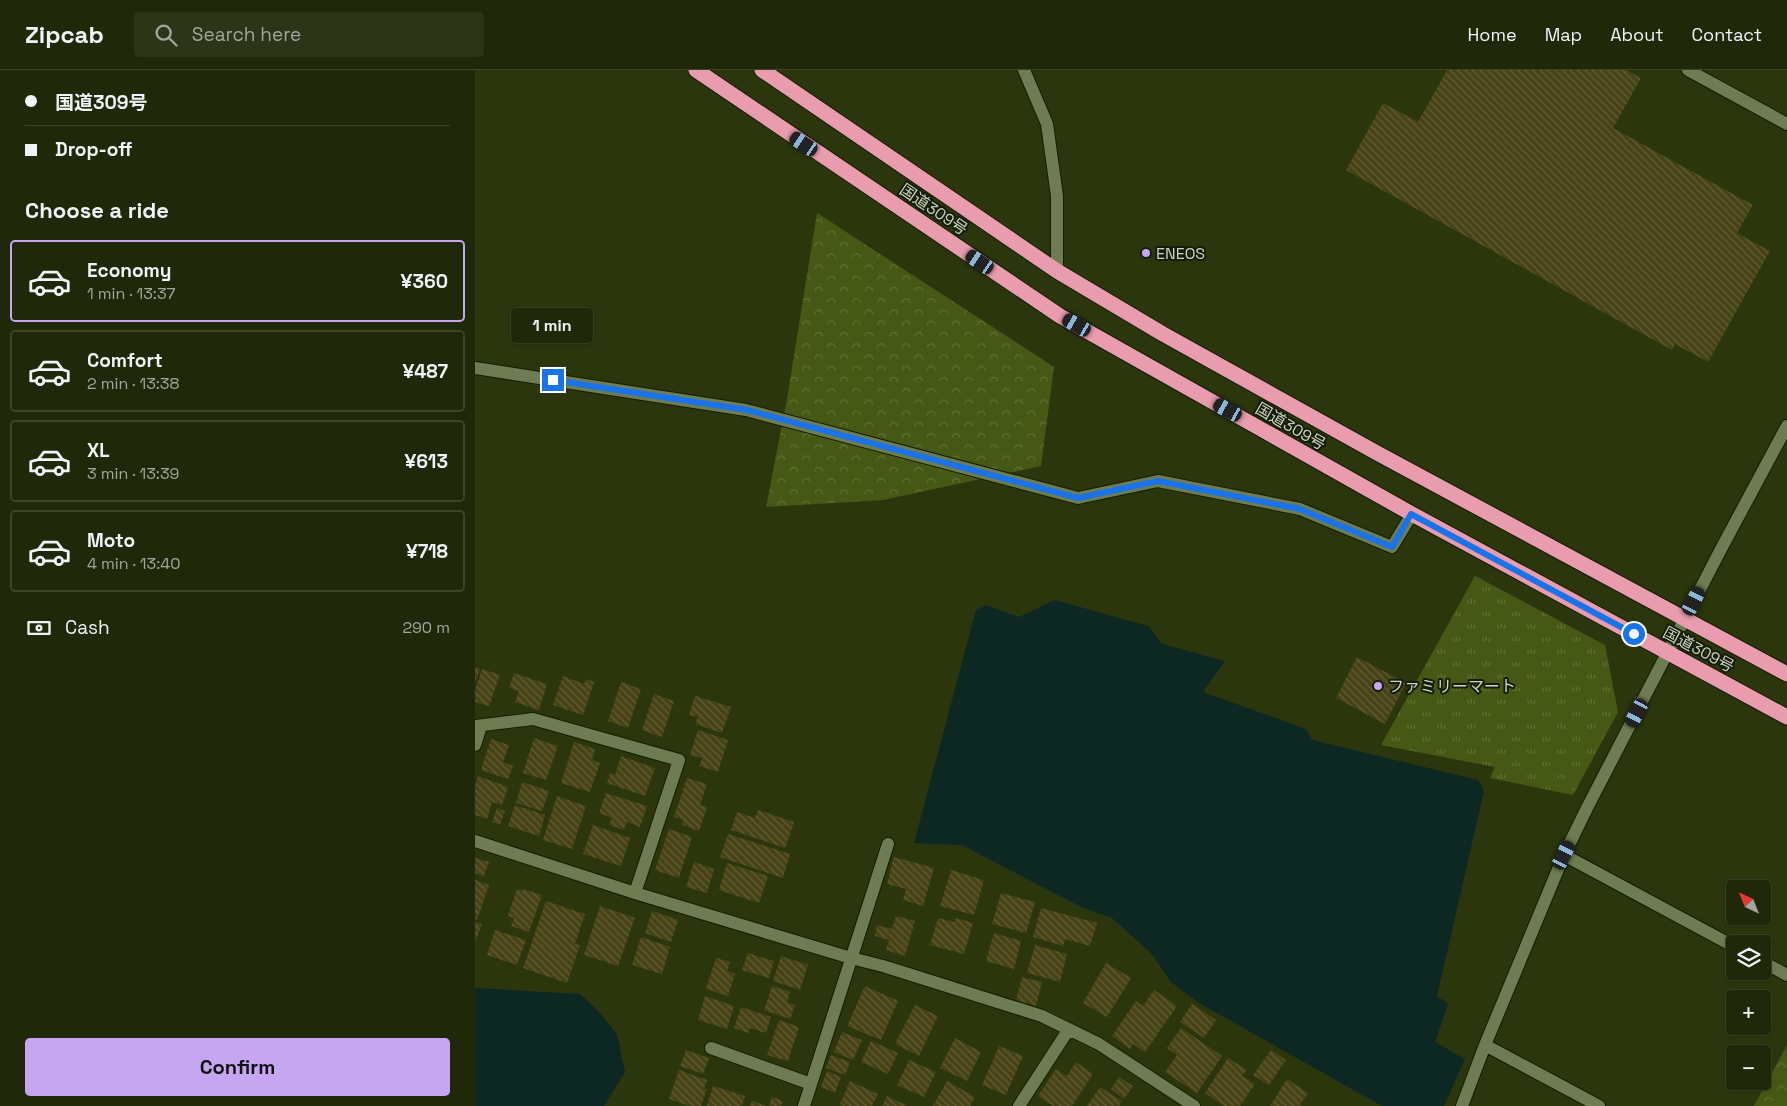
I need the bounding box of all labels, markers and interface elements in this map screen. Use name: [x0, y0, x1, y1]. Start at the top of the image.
search box: [134, 12, 484, 57]
text: Zipcab: [25, 19, 104, 50]
icon: search: [152, 21, 180, 49]
text: Search here: [192, 22, 301, 47]
text: Home: [1468, 23, 1517, 46]
text: Map: [1545, 23, 1582, 46]
text: About: [1610, 23, 1664, 46]
text: Contact: [1692, 23, 1762, 46]
text: 国道309号: [55, 90, 148, 115]
car: [787, 129, 820, 159]
text: Drop-off: [55, 137, 133, 162]
street label: 国道309号: [896, 179, 972, 240]
text: Choose a ride: [25, 196, 169, 224]
place label: ENEOS: [1156, 243, 1205, 264]
car: [963, 247, 996, 277]
marker: ENEOS: [1140, 247, 1152, 259]
text: Economy: [87, 258, 171, 283]
icon: car: [27, 259, 72, 304]
text: ¥360: [401, 269, 448, 294]
text: 1 min · 13:37: [87, 283, 176, 304]
callout: 1 min: [512, 308, 594, 342]
car: [1060, 311, 1093, 339]
text: 1 min: [532, 315, 572, 336]
text: Comfort: [87, 348, 163, 373]
icon: car: [27, 349, 72, 394]
text: ¥487: [402, 359, 448, 384]
route end: [542, 369, 564, 391]
text: 2 min · 13:38: [87, 373, 180, 394]
car: [1211, 396, 1244, 424]
street label: 国道309号: [1252, 398, 1330, 455]
text: XL: [87, 438, 110, 463]
icon: car: [27, 439, 72, 484]
text: ¥613: [404, 449, 448, 474]
text: 3 min · 13:39: [87, 463, 179, 484]
text: Moto: [87, 528, 135, 553]
icon: car: [27, 529, 72, 574]
text: ¥718: [406, 539, 448, 564]
text: 4 min · 13:40: [87, 553, 180, 574]
car: [1680, 584, 1707, 618]
icon: cash: [25, 614, 53, 642]
text: Cash: [65, 615, 110, 640]
text: 290 m: [402, 617, 450, 638]
street label: 国道309号: [1660, 622, 1738, 677]
route start: [1623, 623, 1645, 645]
place label: ファミリーマート: [1388, 676, 1516, 697]
marker: ファミリーマート: [1372, 680, 1384, 692]
car: [1623, 696, 1650, 730]
car: [1550, 838, 1577, 872]
north arrow: [1726, 880, 1771, 925]
map controls: [1726, 880, 1771, 1090]
button: layers: [1726, 935, 1771, 980]
button: +: [1726, 990, 1771, 1035]
button: Confirm: [25, 1038, 450, 1096]
button: −: [1726, 1045, 1771, 1090]

